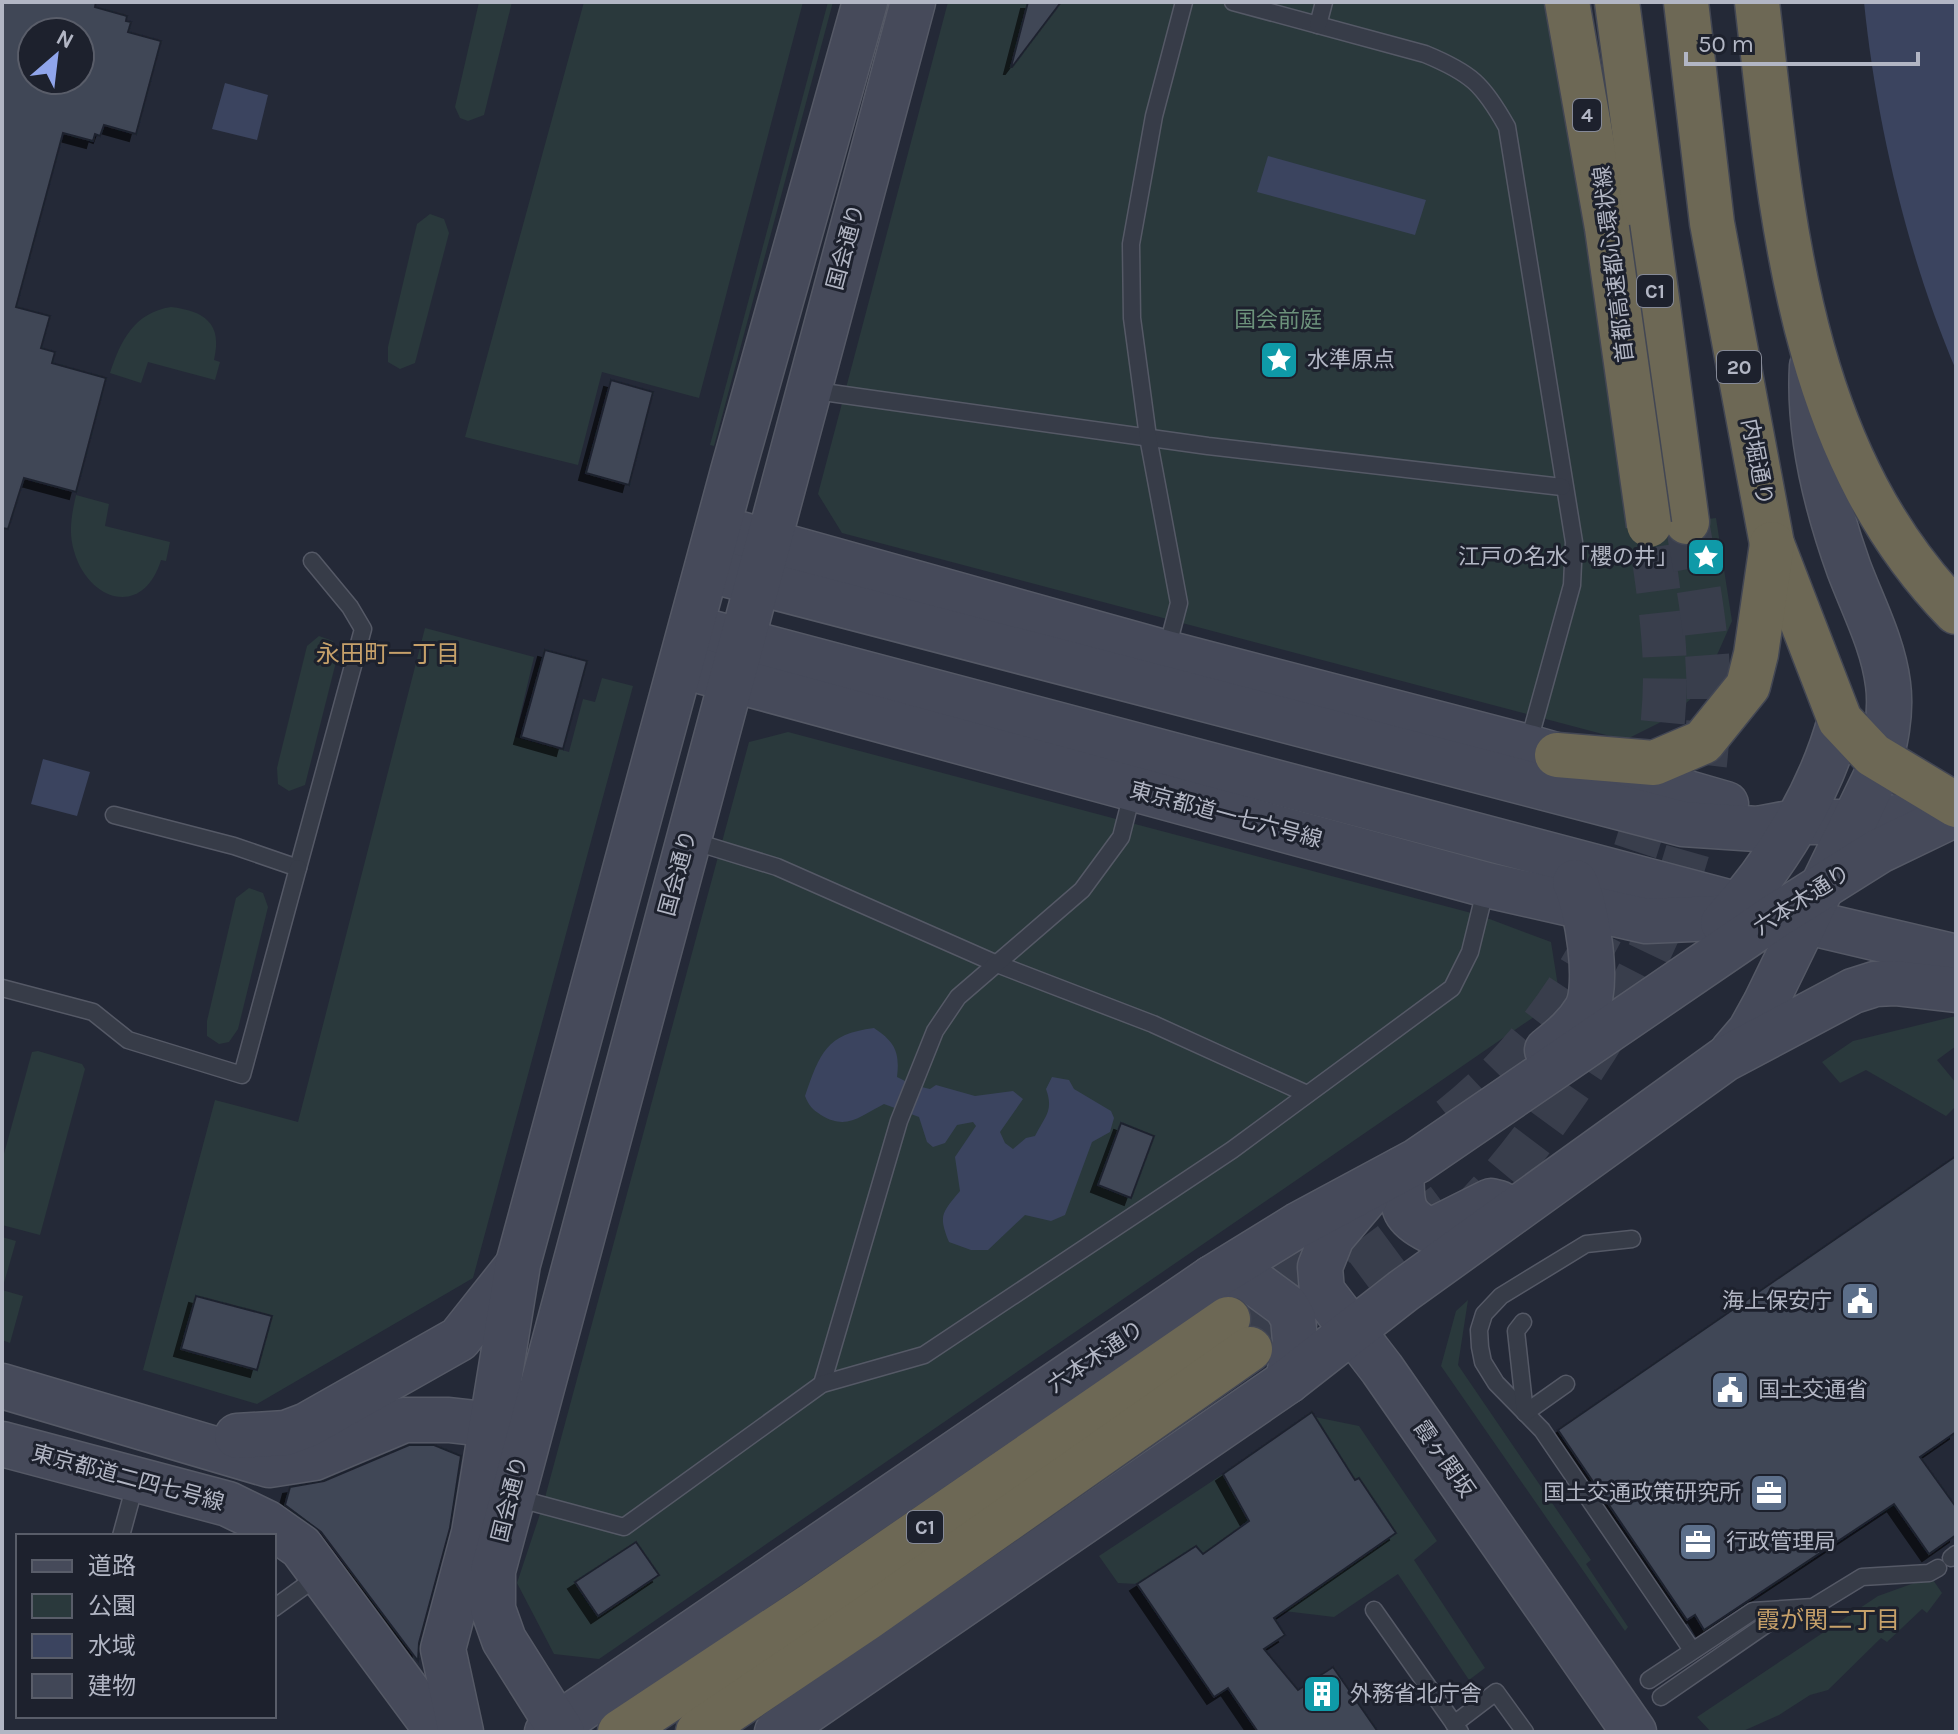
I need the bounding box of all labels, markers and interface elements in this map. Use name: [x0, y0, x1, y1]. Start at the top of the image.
north arrow: [16, 16, 96, 96]
scale bar: [1686, 16, 1918, 66]
text: N: [52, 24, 78, 54]
text: 50 m: [1698, 30, 1754, 58]
road number: 4: [1573, 99, 1601, 131]
street label: 首都高速都心環状線: [1589, 164, 1639, 364]
street label: 国会通り: [822, 201, 870, 293]
road number: C1: [1637, 275, 1673, 307]
park label: 国会前庭: [1234, 307, 1322, 333]
place icon: 水準原点: [1258, 339, 1300, 381]
place label: 水準原点: [1307, 347, 1395, 373]
road number: 20: [1717, 351, 1761, 383]
street label: 内堀通り: [1736, 416, 1778, 508]
place icon: 江戸の名水「櫻の井」: [1685, 536, 1727, 578]
place label: 江戸の名水「櫻の井」: [1458, 544, 1678, 570]
district label: 永田町一丁目: [316, 640, 460, 668]
street label: 東京都道一七六号線: [1127, 777, 1325, 853]
street label: 国会通り: [654, 827, 702, 919]
street label: 六本木通り: [1749, 859, 1855, 941]
public building icon: 海上保安庁: [1839, 1280, 1881, 1322]
place label: 海上保安庁: [1722, 1288, 1832, 1314]
street label: 六本木通り: [1043, 1315, 1149, 1399]
public building icon: 国土交通省: [1709, 1369, 1751, 1411]
place label: 国土交通省: [1758, 1377, 1868, 1403]
street label: 霞ヶ関坂: [1408, 1415, 1480, 1503]
street label: 東京都道二四七号線: [29, 1440, 227, 1516]
street label: 国会通り: [487, 1453, 533, 1545]
office icon: 国土交通政策研究所: [1748, 1472, 1790, 1514]
place label: 国土交通政策研究所: [1543, 1480, 1741, 1506]
road number: C1: [907, 1511, 943, 1543]
office icon: 行政管理局: [1677, 1521, 1719, 1563]
place label: 行政管理局: [1726, 1529, 1836, 1555]
legend: [16, 1534, 276, 1718]
text: 道路: [88, 1552, 136, 1580]
text: 公園: [88, 1592, 136, 1620]
district label: 霞が関二丁目: [1756, 1606, 1900, 1634]
text: 水域: [88, 1632, 136, 1660]
text: 建物: [88, 1672, 136, 1700]
building icon: 外務省北庁舎: [1301, 1673, 1343, 1715]
place label: 外務省北庁舎: [1350, 1681, 1482, 1707]

